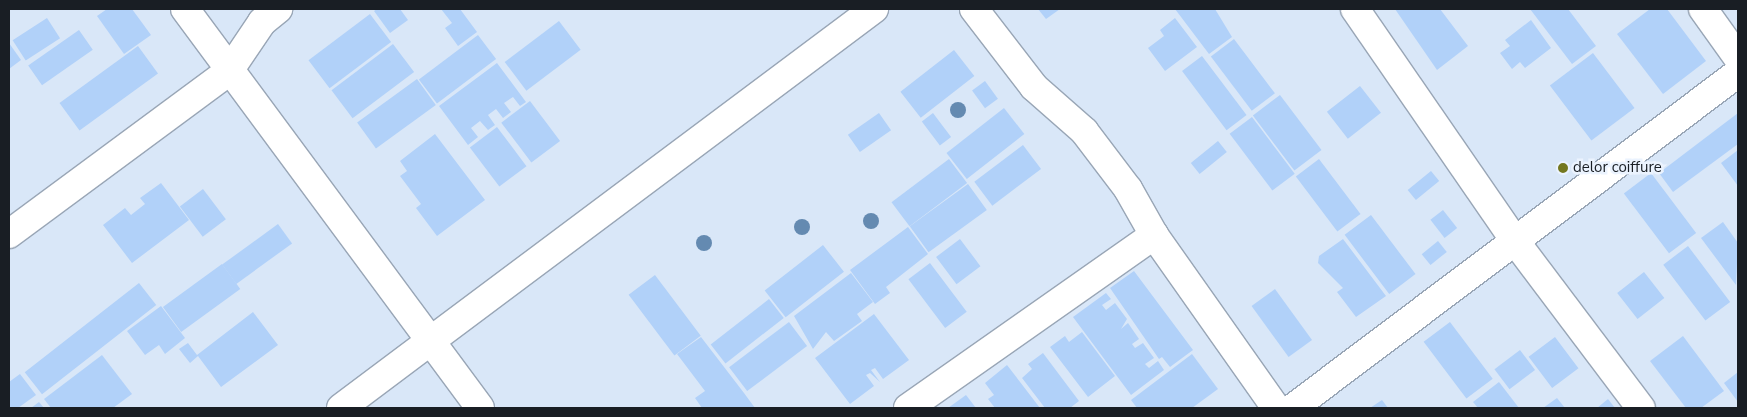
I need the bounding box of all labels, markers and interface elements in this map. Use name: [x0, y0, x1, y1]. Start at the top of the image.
place label: delor coiffure: [1573, 159, 1662, 177]
marker: delor coiffure: [1557, 162, 1569, 174]

